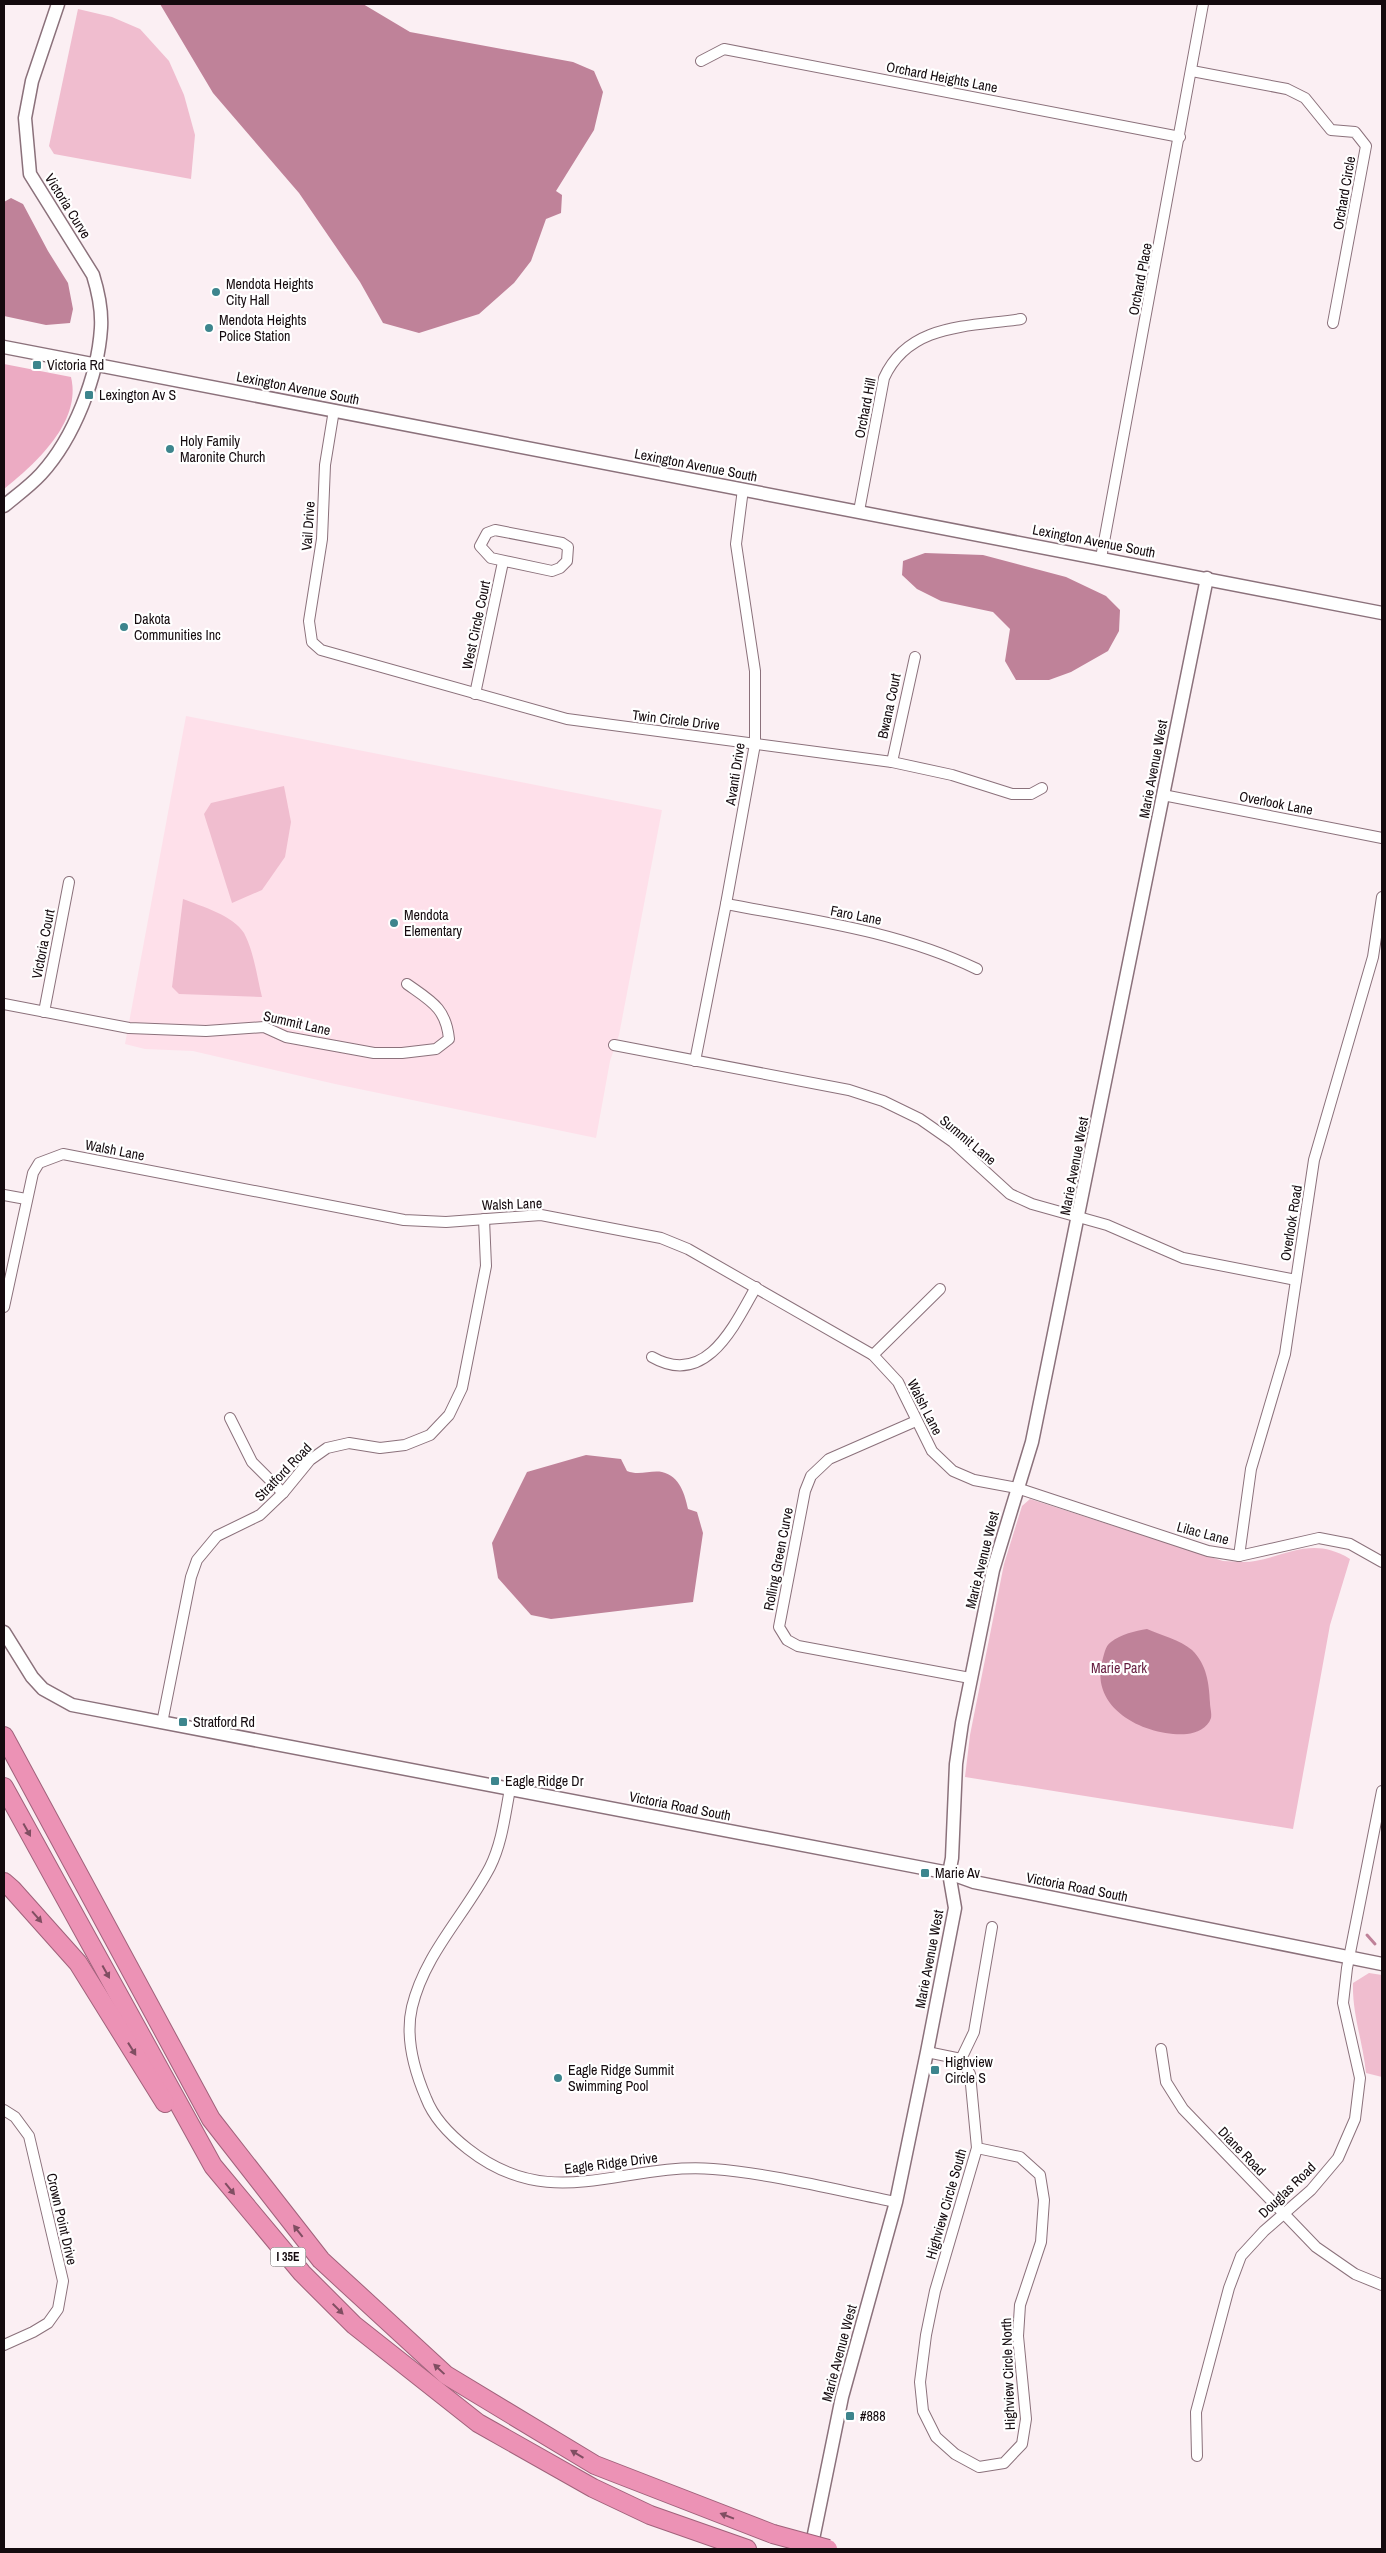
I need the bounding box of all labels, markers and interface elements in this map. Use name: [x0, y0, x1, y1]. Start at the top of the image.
street label: Orchard Heights Lane: [885, 57, 999, 97]
street label: Orchard Circle: [1329, 155, 1359, 231]
street label: Victoria Curve: [41, 170, 95, 242]
street label: Orchard Place: [1124, 241, 1156, 317]
place label: Mendota Heights City Hall: [226, 275, 314, 309]
marker: Mendota Heights City Hall: [210, 286, 222, 298]
place label: Mendota Heights Police Station: [219, 311, 307, 345]
marker: Mendota Heights Police Station: [203, 322, 215, 334]
place label: Victoria Rd: [47, 356, 104, 374]
marker: Victoria Rd: [31, 359, 43, 371]
street label: Lexington Avenue South: [235, 367, 361, 409]
street label: Orchard Hill: [850, 376, 880, 440]
place label: Lexington Av S: [99, 386, 176, 404]
marker: Lexington Av S: [83, 389, 95, 401]
place label: Holy Family Maronite Church: [180, 432, 266, 466]
marker: Holy Family Maronite Church: [164, 443, 176, 455]
street label: Lexington Avenue South: [633, 444, 759, 486]
street label: Vail Drive: [297, 501, 319, 551]
street label: Lexington Avenue South: [1031, 520, 1157, 562]
street label: West Circle Court: [458, 579, 494, 671]
place label: Dakota Communities Inc: [134, 610, 221, 644]
marker: Dakota Communities Inc: [118, 621, 130, 633]
street label: Bwana Court: [873, 672, 905, 740]
street label: Twin Circle Drive: [631, 706, 721, 734]
street label: Marie Avenue West: [1135, 718, 1171, 820]
street label: Avanti Drive: [721, 741, 749, 808]
street label: Overlook Lane: [1238, 787, 1314, 819]
street label: Faro Lane: [829, 901, 883, 929]
place label: Mendota Elementary: [404, 906, 462, 940]
street label: Victoria Court: [27, 908, 59, 980]
marker: Mendota Elementary: [388, 917, 400, 929]
street label: Summit Lane: [262, 1007, 332, 1039]
street label: Summit Lane: [936, 1111, 1000, 1169]
street label: Marie Avenue West: [1056, 1115, 1092, 1217]
street label: Walsh Lane: [84, 1135, 146, 1165]
street label: Overlook Road: [1276, 1184, 1306, 1262]
street label: Walsh Lane: [482, 1194, 542, 1214]
street label: Walsh Lane: [903, 1376, 947, 1438]
street label: Stratford Road: [251, 1439, 315, 1505]
street label: Rolling Green Curve: [759, 1506, 797, 1612]
street label: Marie Avenue West: [961, 1509, 1003, 1611]
street label: Lilac Lane: [1175, 1517, 1231, 1549]
park label: Marie Park: [1091, 1659, 1147, 1677]
place label: Stratford Rd: [193, 1713, 255, 1731]
marker: Stratford Rd: [177, 1716, 189, 1728]
place label: Eagle Ridge Dr: [505, 1772, 584, 1790]
marker: Eagle Ridge Dr: [489, 1775, 501, 1787]
street label: Victoria Road South: [628, 1787, 732, 1825]
one-way arrow: [23, 1822, 31, 1837]
place label: Marie Av: [935, 1864, 980, 1882]
marker: Marie Av: [919, 1867, 931, 1879]
street label: Victoria Road South: [1025, 1868, 1129, 1906]
street label: Marie Avenue West: [911, 1908, 947, 2010]
one-way arrow: [32, 1911, 43, 1924]
one-way arrow: [101, 1965, 110, 1979]
one-way arrow: [127, 2043, 136, 2056]
place label: Highview Circle S: [945, 2053, 994, 2087]
place label: Eagle Ridge Summit Swimming Pool: [568, 2061, 674, 2095]
marker: Highview Circle S: [929, 2064, 941, 2076]
marker: Eagle Ridge Summit Swimming Pool: [552, 2072, 564, 2084]
street label: Diane Road: [1214, 2123, 1270, 2179]
street label: Highview Circle South: [922, 2147, 970, 2261]
street label: Eagle Ridge Drive: [563, 2148, 659, 2178]
street label: Douglas Road: [1255, 2158, 1319, 2222]
street label: Crown Point Drive: [43, 2171, 81, 2267]
one-way arrow: [225, 2182, 236, 2195]
one-way arrow: [293, 2225, 304, 2238]
road number: I 35E: [270, 2248, 306, 2266]
street label: Marie Avenue West: [817, 2302, 861, 2404]
one-way arrow: [332, 2303, 344, 2315]
street label: Highview Circle North: [997, 2318, 1019, 2430]
one-way arrow: [434, 2363, 446, 2375]
place label: #888: [860, 2407, 886, 2425]
marker: #888: [844, 2410, 856, 2422]
one-way arrow: [571, 2450, 584, 2459]
one-way arrow: [720, 2512, 734, 2520]

